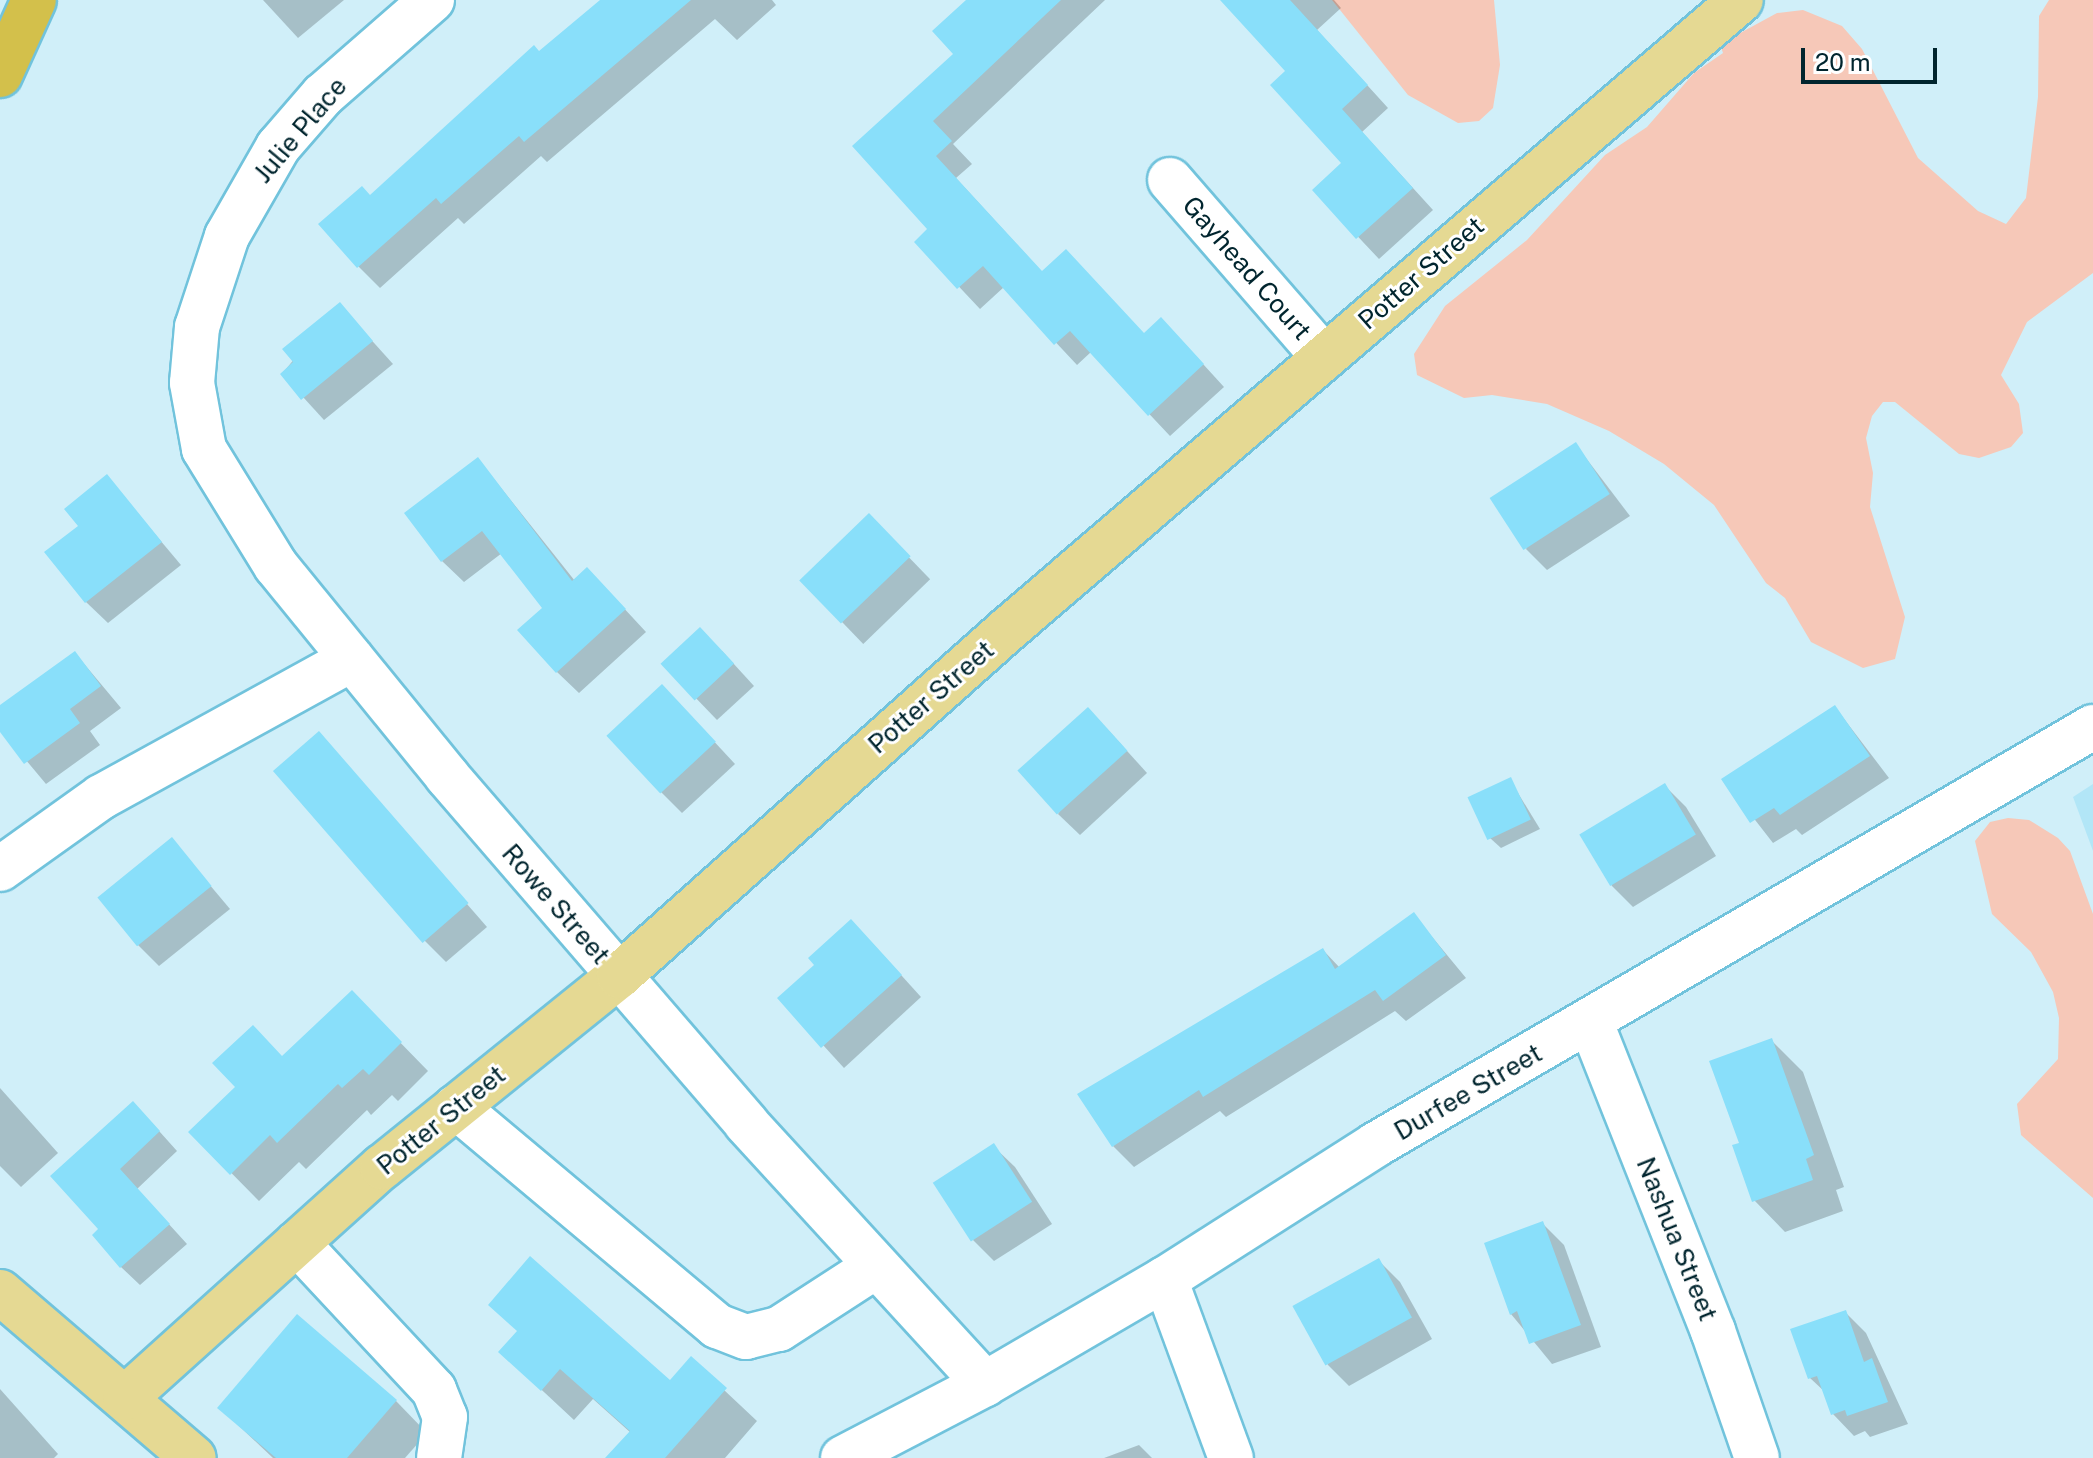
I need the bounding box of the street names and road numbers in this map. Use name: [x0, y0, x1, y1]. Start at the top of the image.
street label: Julie Place: [247, 71, 353, 189]
street label: Gayhead Court: [1176, 190, 1318, 346]
street label: Potter Street: [1352, 210, 1490, 336]
street label: Potter Street: [862, 634, 1000, 760]
street label: Rowe Street: [495, 838, 617, 970]
street label: Durfee Street: [1389, 1037, 1547, 1147]
street label: Potter Street: [370, 1059, 512, 1181]
street label: Nashua Street: [1630, 1153, 1724, 1325]

